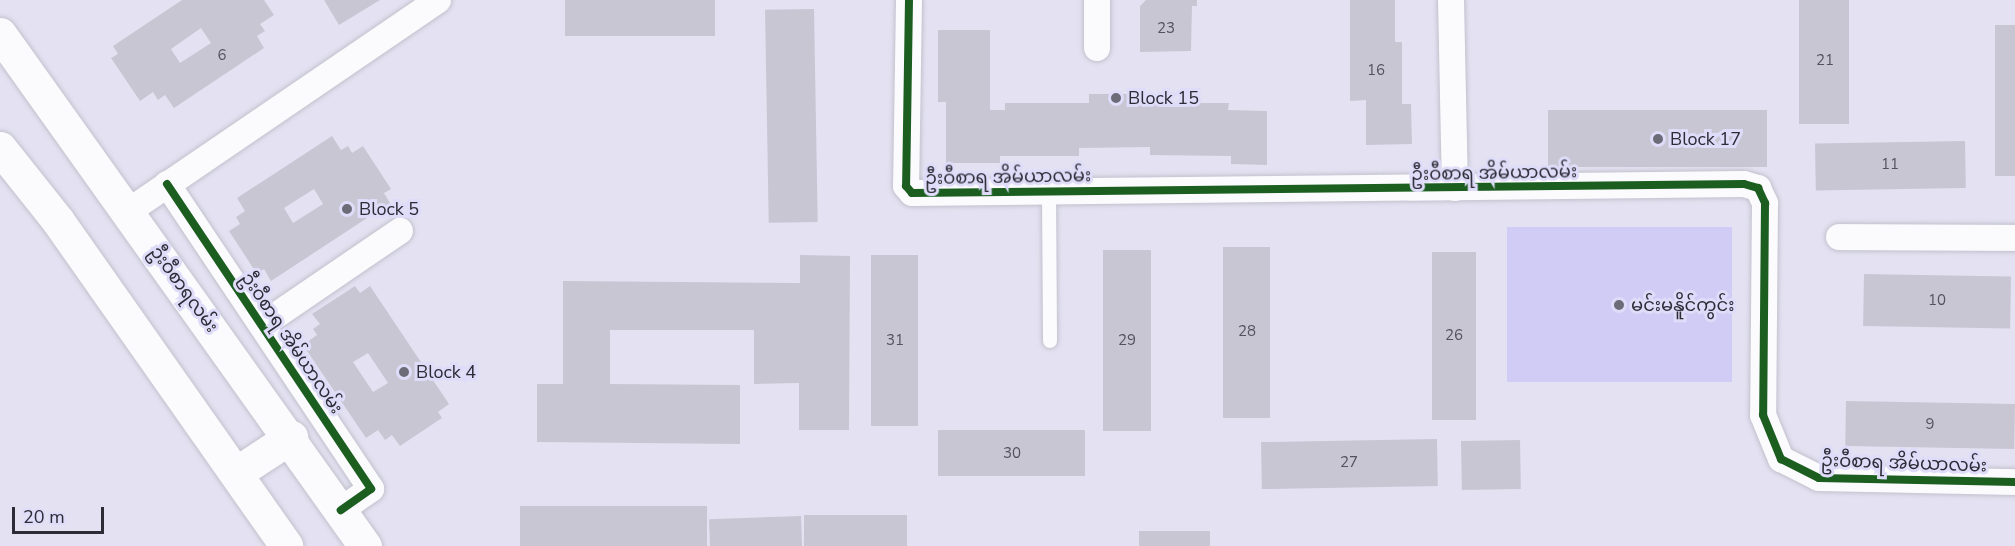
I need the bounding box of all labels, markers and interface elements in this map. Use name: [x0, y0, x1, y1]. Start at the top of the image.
house number: 23: [1157, 20, 1175, 38]
house number: 6: [218, 47, 226, 65]
house number: 21: [1816, 52, 1834, 70]
house number: 16: [1367, 62, 1385, 80]
place label: Block 15: [1128, 87, 1199, 109]
marker: Block 15: [1109, 91, 1123, 105]
place label: Block 17: [1670, 128, 1741, 150]
marker: Block 17: [1651, 132, 1665, 146]
house number: 11: [1881, 156, 1899, 174]
street label: ဦးဝီစာရ အိမ်ယာလမ်း: [1411, 161, 1577, 185]
street label: ဦးဝီစာရ အိမ်ယာလမ်း: [925, 165, 1091, 189]
place label: Block 5: [359, 198, 419, 220]
marker: Block 5: [340, 202, 354, 216]
street label: ဦးဝီစာရလမ်း: [145, 242, 223, 336]
street label: ဦးဝီစာရ အိမ်ယာလမ်း: [237, 268, 347, 418]
house number: 10: [1928, 292, 1946, 310]
place label: မင်းမနိူင်ကွင်း: [1631, 294, 1734, 316]
marker: မင်းမနိူင်ကွင်း: [1612, 298, 1626, 312]
house number: 28: [1238, 323, 1256, 341]
house number: 26: [1445, 327, 1463, 345]
house number: 31: [886, 332, 904, 350]
house number: 29: [1118, 332, 1136, 350]
place label: Block 4: [416, 361, 476, 383]
marker: Block 4: [397, 365, 411, 379]
house number: 9: [1926, 416, 1934, 434]
house number: 30: [1003, 445, 1021, 463]
street label: ဦးဝီစာရ အိမ်ယာလမ်း: [1821, 449, 1987, 477]
house number: 27: [1340, 454, 1358, 472]
scale bar: [15, 495, 106, 533]
text: 20 m: [23, 505, 65, 529]

